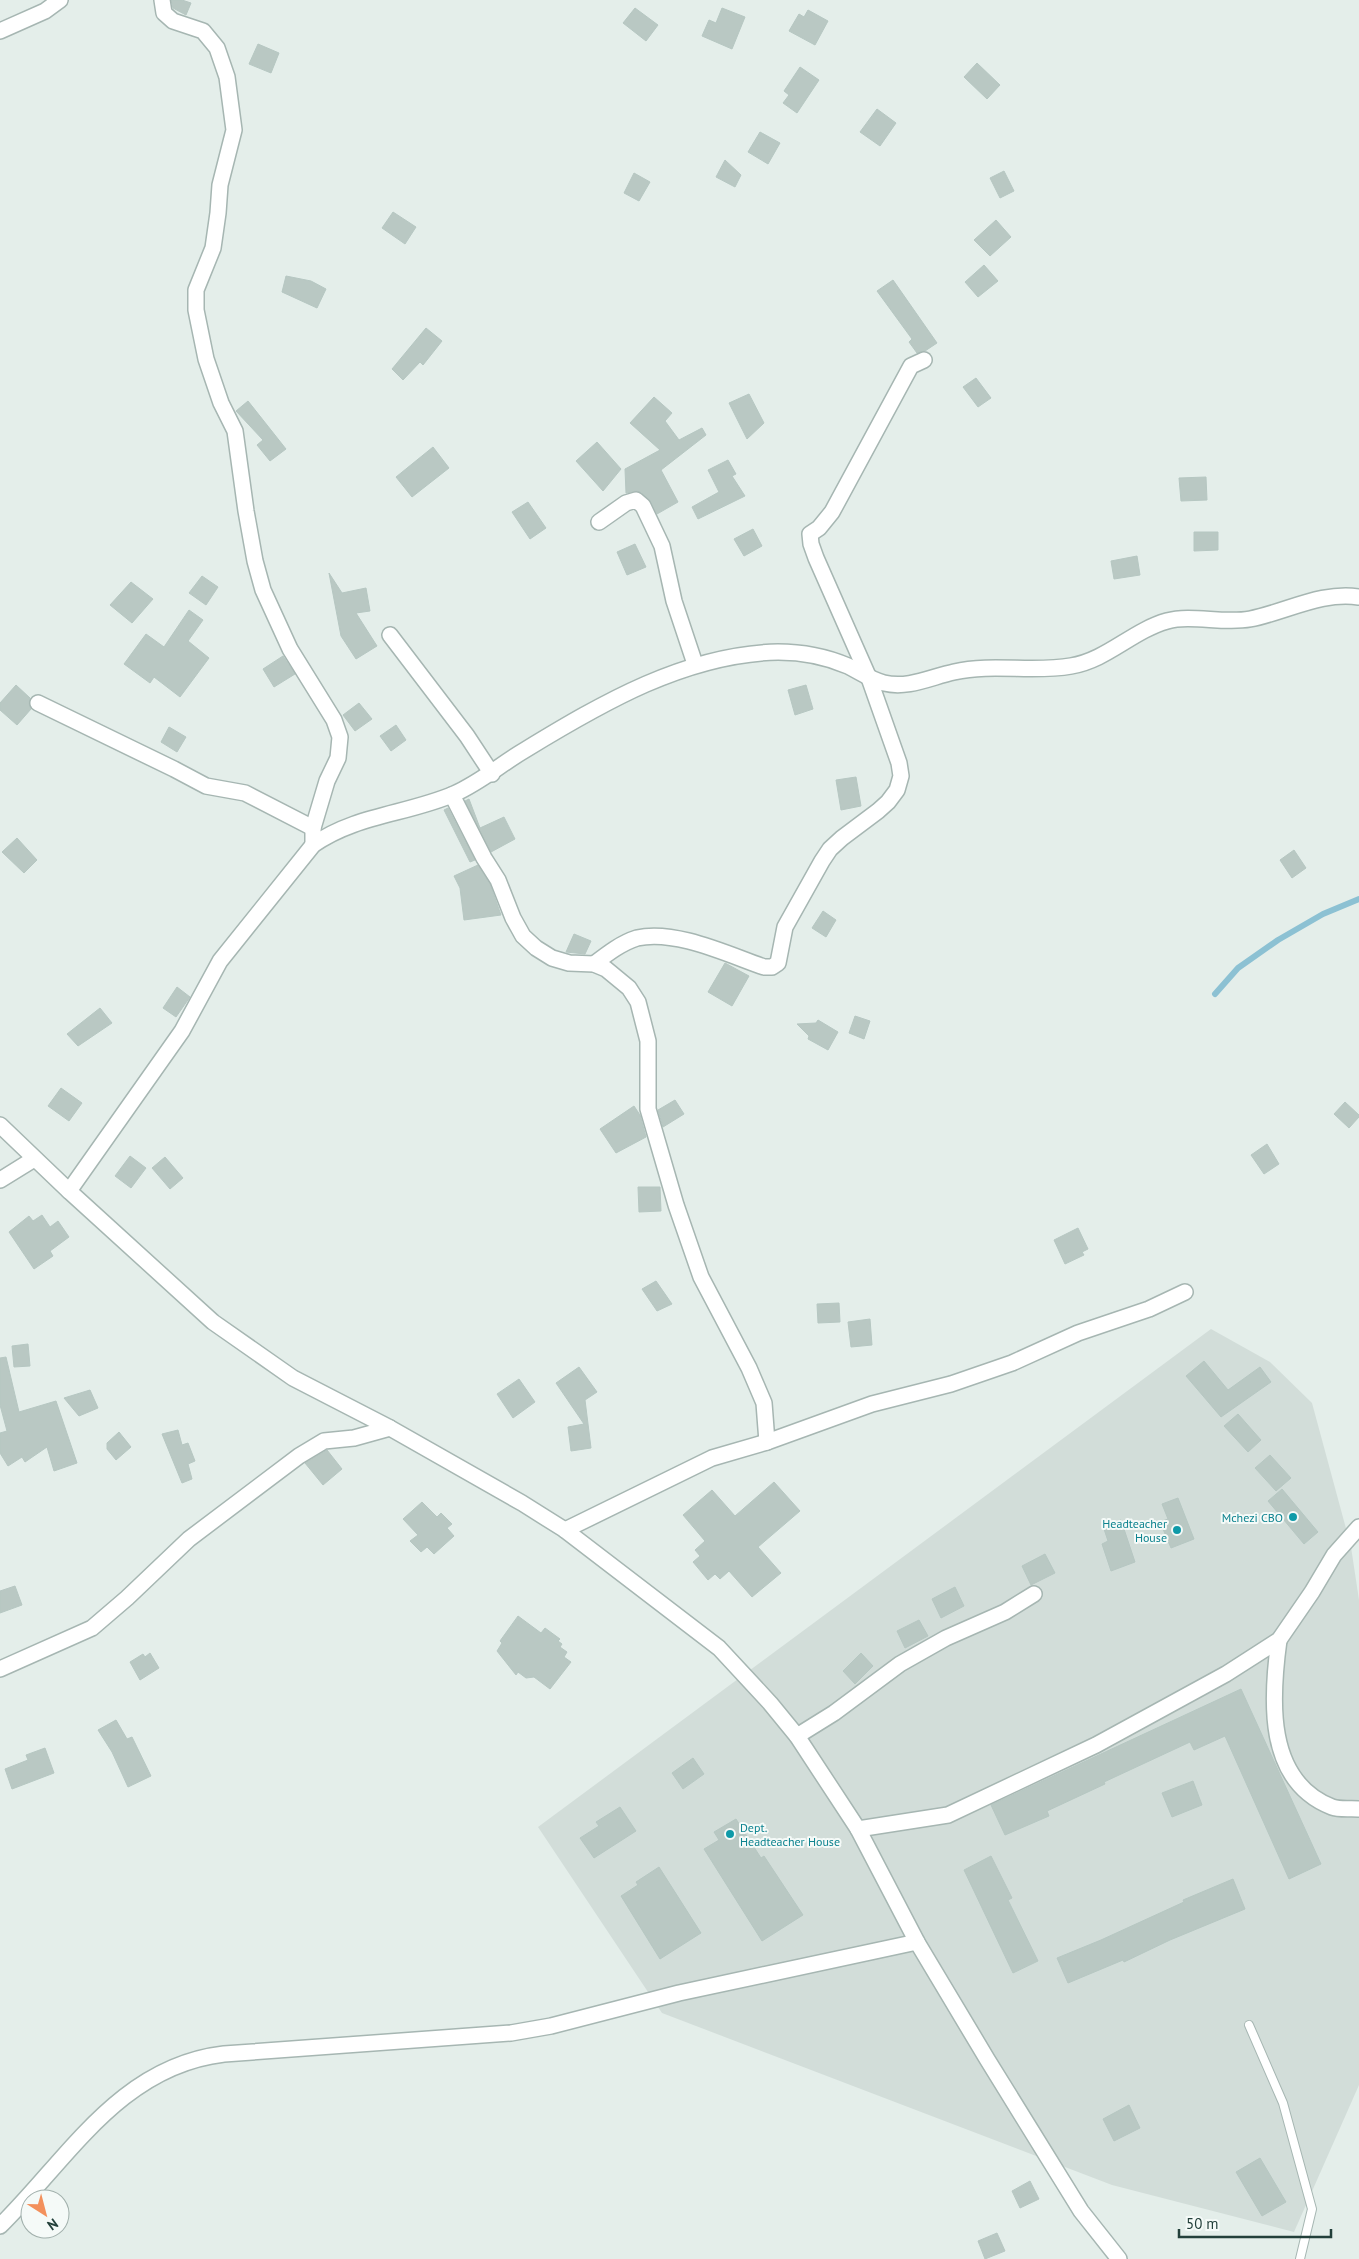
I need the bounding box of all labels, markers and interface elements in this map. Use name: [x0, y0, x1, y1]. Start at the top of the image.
place label: Mchezi CBO: [1222, 1510, 1283, 1525]
marker: Mchezi CBO: [1287, 1511, 1299, 1523]
place label: Headteacher House: [1102, 1516, 1167, 1545]
marker: Headteacher House: [1171, 1524, 1183, 1536]
place label: Dept. Headteacher House: [740, 1820, 840, 1849]
marker: Dept. Headteacher House: [724, 1828, 736, 1840]
north arrow: [20, 2189, 70, 2239]
scale bar: [1179, 2206, 1332, 2238]
text: 50 m: [1186, 2214, 1219, 2233]
text: N: [44, 2215, 62, 2235]

